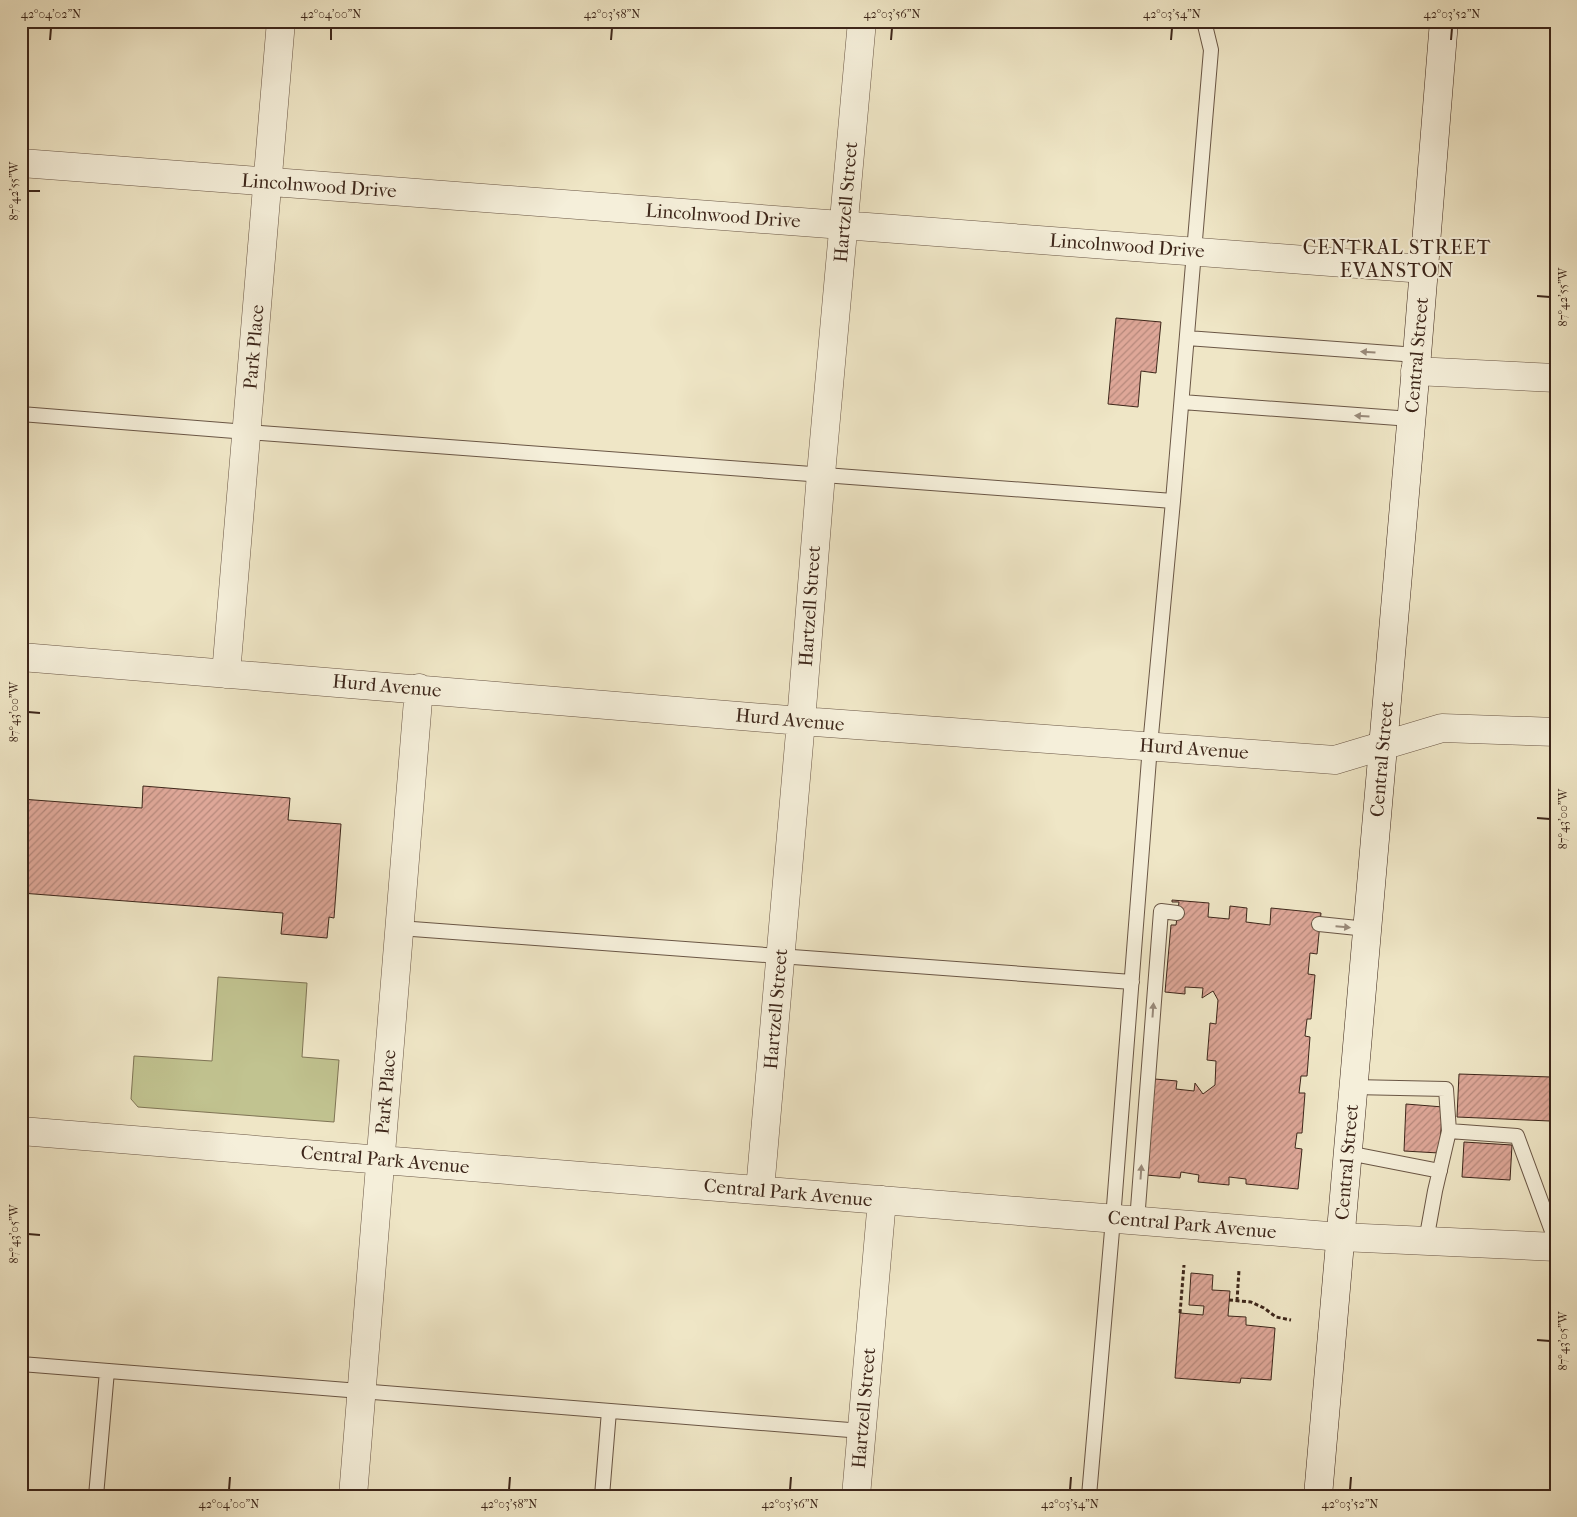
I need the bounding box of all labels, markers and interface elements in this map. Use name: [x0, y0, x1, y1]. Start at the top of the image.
text: 42°04'02"N: [21, 7, 81, 21]
text: 42°04'00"N: [301, 7, 361, 21]
text: 42°03'58"N: [584, 7, 640, 21]
text: 42°03'56"N: [863, 7, 921, 21]
text: 42°03'54"N: [1143, 7, 1201, 21]
text: 42°03'52"N: [1424, 7, 1480, 21]
street label: Hartzell Street: [830, 140, 862, 263]
text: 87°42'55"W: [7, 160, 21, 220]
street label: Lincolnwood Drive: [241, 170, 397, 202]
street label: Lincolnwood Drive: [645, 200, 801, 232]
street label: Lincolnwood Drive: [1049, 230, 1205, 262]
district label: CENTRAL STREET EVANSTON: [1303, 236, 1491, 282]
text: 87°42'55"W: [1556, 266, 1570, 326]
street label: Central Street: [1401, 296, 1433, 414]
street label: Park Place: [239, 304, 269, 390]
one-way arrow: [1360, 347, 1376, 355]
one-way arrow: [1354, 411, 1370, 419]
street label: Hartzell Street: [795, 545, 825, 667]
street label: Hurd Avenue: [332, 670, 442, 702]
text: 87°43'00"W: [7, 681, 21, 742]
street label: Central Street: [1366, 700, 1398, 818]
street label: Hurd Avenue: [735, 704, 845, 736]
street label: Hurd Avenue: [1139, 734, 1249, 764]
text: 87°43'00"W: [1556, 788, 1570, 849]
one-way arrow: [1336, 923, 1352, 931]
street label: Hartzell Street: [760, 947, 792, 1070]
one-way arrow: [1150, 1002, 1158, 1018]
street label: Park Place: [371, 1049, 401, 1135]
street label: Central Street: [1331, 1103, 1363, 1221]
street label: Central Park Avenue: [300, 1142, 470, 1178]
one-way arrow: [1137, 1164, 1145, 1180]
street label: Central Park Avenue: [703, 1175, 873, 1211]
text: 87°43'05"W: [7, 1203, 21, 1264]
street label: Central Park Avenue: [1107, 1207, 1277, 1243]
text: 87°43'05"W: [1556, 1310, 1570, 1371]
street label: Hartzell Street: [848, 1346, 880, 1469]
text: 42°04'00"N: [199, 1497, 259, 1511]
text: 42°03'58"N: [481, 1497, 537, 1511]
text: 42°03'56"N: [761, 1497, 819, 1511]
text: 42°03'54"N: [1041, 1497, 1099, 1511]
text: 42°03'52"N: [1322, 1497, 1378, 1511]

